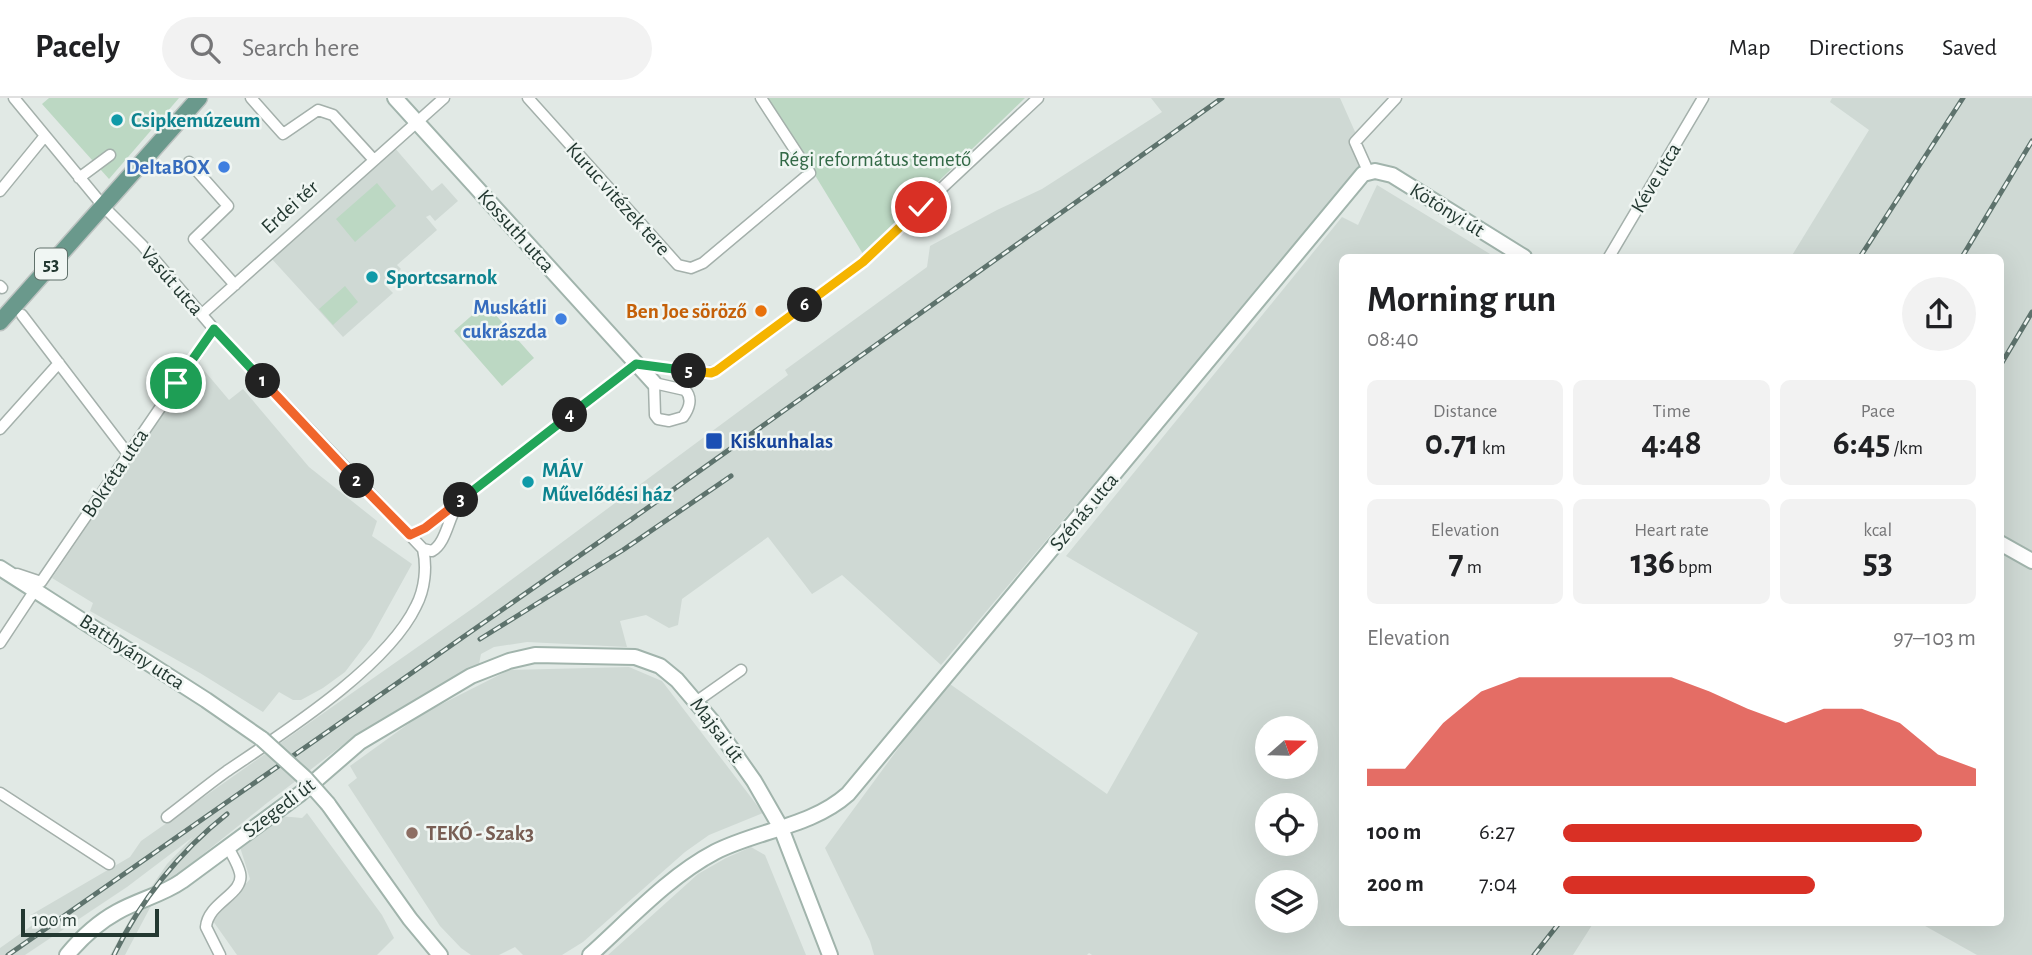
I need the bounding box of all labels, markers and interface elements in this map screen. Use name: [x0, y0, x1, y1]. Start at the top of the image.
search box: [162, 17, 652, 80]
icon: search: [186, 29, 224, 67]
text: Pacely: [35, 31, 120, 64]
text: Search here: [242, 35, 360, 61]
text: Map: [1728, 36, 1770, 60]
text: Directions: [1808, 36, 1904, 60]
text: Saved: [1942, 36, 1997, 60]
place label: Csipkemúzeum: [131, 110, 261, 131]
marker: Csipkemúzeum: [109, 112, 125, 128]
street label: Kuruc vitézek tere: [562, 138, 674, 260]
street label: Kéve utca: [1627, 139, 1685, 216]
park label: Régi református temető: [779, 149, 971, 170]
place label: DeltaBOX: [126, 157, 210, 178]
marker: DeltaBOX: [216, 159, 232, 175]
street label: Erdei tér: [257, 176, 323, 238]
pin: [891, 177, 951, 237]
street label: Kötönyi út: [1406, 179, 1488, 241]
street label: Kossuth utca: [474, 186, 559, 277]
icon: check: [902, 188, 940, 226]
street label: Vasút utca: [137, 243, 208, 320]
road number: 53: [35, 248, 67, 280]
place label: Sportcsarnok: [386, 267, 498, 288]
marker: Sportcsarnok: [364, 269, 380, 285]
button: share: [1902, 277, 1976, 351]
text: Morning run: [1367, 281, 1556, 319]
pin: 6: [788, 288, 822, 322]
text: 6: [800, 295, 809, 314]
place label: Muskátli cukrászda: [462, 297, 547, 342]
place label: Ben Joe söröző: [626, 301, 747, 322]
marker: Ben Joe söröző: [753, 303, 769, 319]
marker: Muskátli cukrászda: [553, 311, 569, 327]
text: 08:40: [1367, 328, 1419, 351]
pin: [146, 353, 206, 413]
pin: 5: [672, 354, 706, 388]
text: 5: [684, 361, 693, 380]
icon: arrive: [157, 364, 195, 402]
pin: 1: [246, 364, 280, 398]
text: 1: [259, 371, 266, 390]
pin: 4: [552, 398, 588, 432]
text: Distance: [1433, 402, 1497, 421]
text: Time: [1653, 402, 1690, 421]
text: Pace: [1861, 402, 1895, 421]
text: 4: [565, 405, 574, 424]
street label: Bokréta utca: [78, 425, 152, 521]
text: 0.71: [1425, 426, 1479, 461]
text: 4:48: [1641, 426, 1702, 461]
text: 6:45: [1833, 426, 1890, 461]
marker: Kiskunhalas: [704, 431, 724, 451]
place label: Kiskunhalas: [730, 431, 833, 452]
text: km: [1479, 439, 1506, 458]
text: /km: [1890, 439, 1923, 458]
place label: MÁV Művelődési ház: [542, 457, 672, 505]
pin: 2: [340, 464, 374, 498]
street label: Szénás utca: [1046, 469, 1123, 555]
text: 2: [352, 471, 361, 490]
marker: MÁV Művelődési ház: [520, 474, 536, 490]
pin: 3: [444, 482, 478, 518]
text: 3: [456, 490, 465, 509]
text: Elevation: [1431, 521, 1500, 540]
text: Heart rate: [1634, 521, 1709, 540]
text: kcal: [1863, 521, 1892, 540]
text: 7: [1448, 545, 1464, 580]
text: 136: [1630, 545, 1675, 580]
text: 53: [1863, 545, 1893, 580]
text: m: [1464, 558, 1482, 577]
text: bpm: [1675, 558, 1713, 577]
street label: Batthyány utca: [76, 610, 189, 694]
text: Elevation: [1367, 627, 1450, 650]
text: 97–103 m: [1893, 627, 1976, 650]
street label: Majsai út: [686, 694, 748, 767]
north arrow: [1255, 716, 1318, 779]
map controls: [1255, 716, 1318, 933]
street label: Szegedi út: [239, 774, 319, 842]
button: locate: [1255, 793, 1318, 856]
place label: TEKÓ - Szak3: [426, 821, 534, 844]
text: 100 m: [1367, 821, 1421, 844]
text: 6:27: [1479, 821, 1515, 844]
marker: TEKÓ - Szak3: [404, 825, 420, 841]
button: layers: [1255, 870, 1318, 933]
text: 200 m: [1367, 873, 1424, 896]
text: 7:04: [1479, 873, 1517, 896]
scale bar: [21, 906, 159, 938]
text: 100 m: [32, 911, 77, 930]

